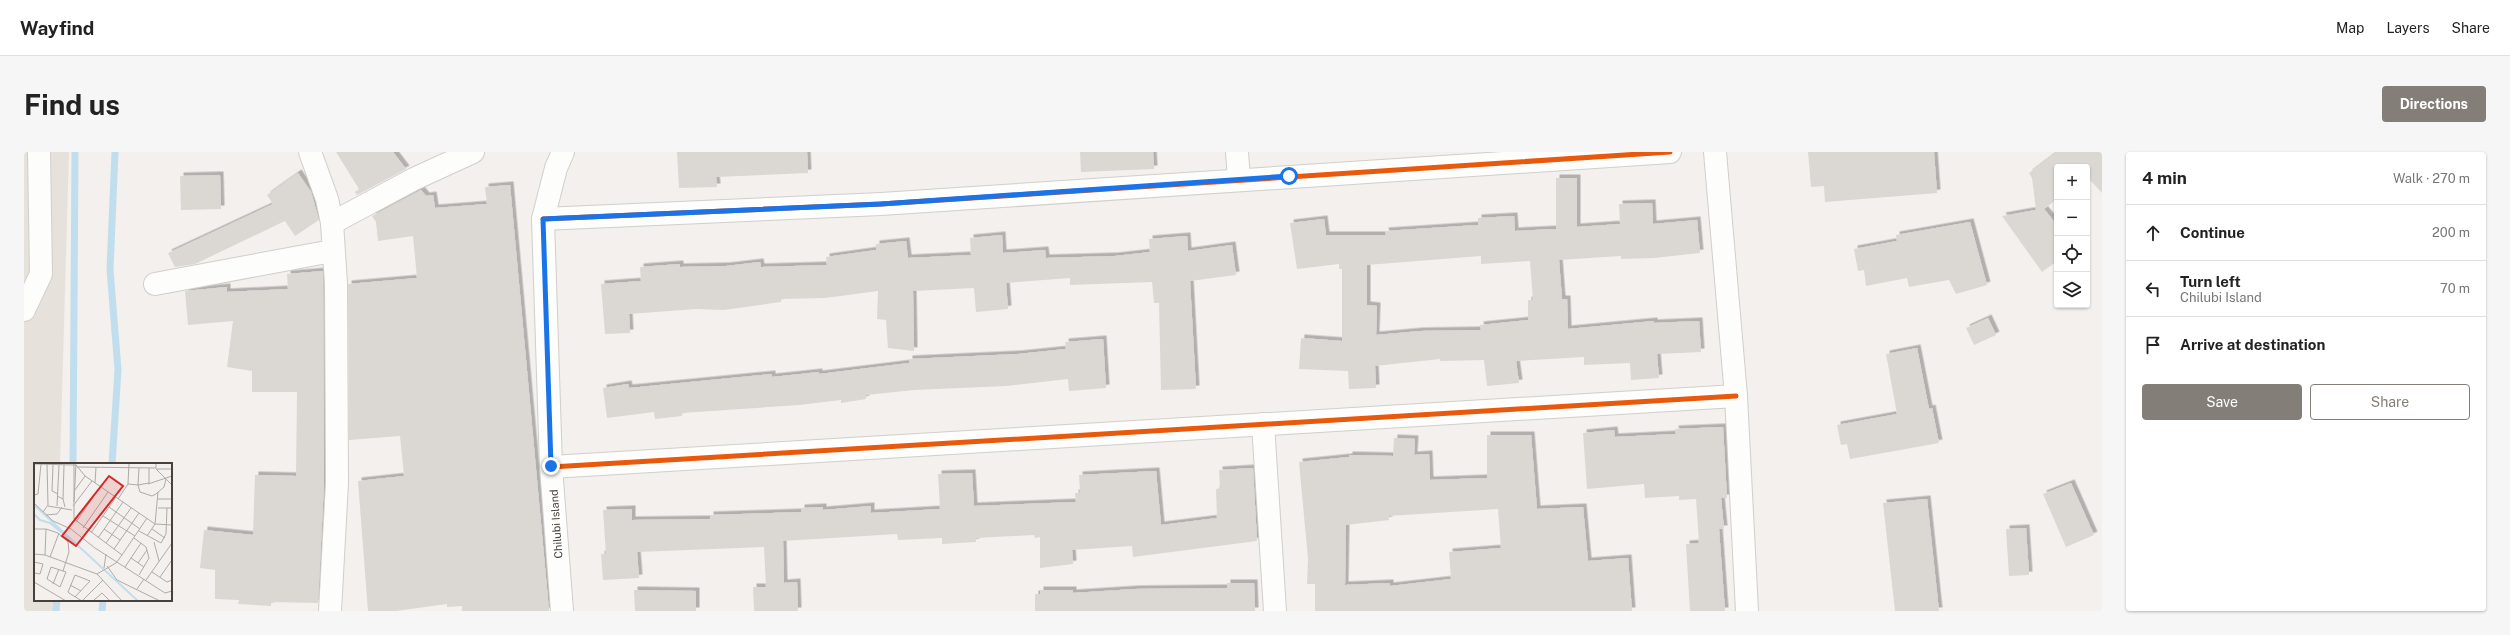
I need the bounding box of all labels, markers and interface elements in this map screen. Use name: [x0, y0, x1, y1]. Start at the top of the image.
text: Wayfind: [20, 17, 94, 39]
text: Map: [2336, 20, 2364, 36]
text: Layers: [2386, 20, 2430, 36]
text: Share: [2452, 20, 2490, 36]
button: Directions: [2382, 86, 2486, 122]
text: Find us: [24, 88, 120, 121]
map controls: [2054, 164, 2090, 308]
button: +: [2054, 164, 2090, 200]
route start: [1280, 167, 1298, 185]
text: 4 min: [2142, 168, 2187, 188]
text: Walk · 270 m: [2393, 171, 2470, 186]
button: −: [2054, 200, 2090, 236]
icon: ahead: [2142, 222, 2164, 244]
text: Continue: [2180, 224, 2245, 241]
text: 200 m: [2432, 225, 2470, 240]
button: locate: [2054, 236, 2090, 272]
button: layers: [2054, 272, 2090, 308]
text: Turn left: [2180, 273, 2241, 290]
icon: left: [2142, 278, 2164, 300]
text: 70 m: [2440, 281, 2470, 296]
text: Chilubi Island: [2180, 290, 2262, 305]
icon: arrive: [2142, 334, 2164, 356]
text: Arrive at destination: [2180, 336, 2325, 353]
button: Save: [2142, 384, 2302, 420]
button: Share: [2310, 384, 2470, 420]
route end: [542, 457, 560, 475]
inset map: [34, 463, 172, 601]
street label: Chilubi Island: [548, 489, 564, 559]

